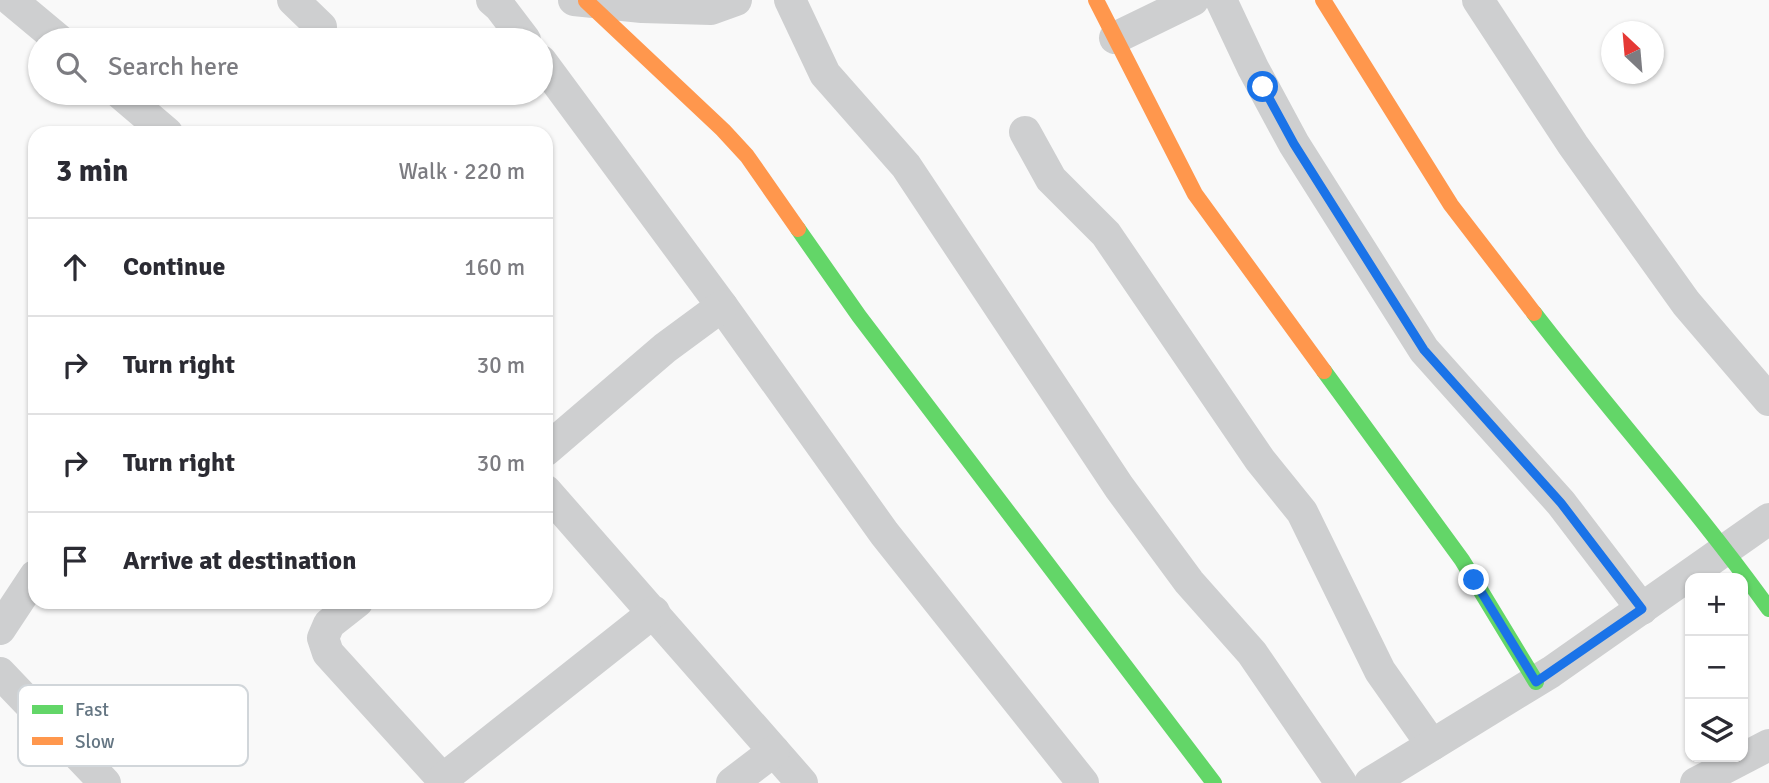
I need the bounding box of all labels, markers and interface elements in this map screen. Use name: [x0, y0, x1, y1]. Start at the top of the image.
north arrow: [1601, 21, 1664, 84]
search box: [28, 28, 553, 105]
icon: search: [52, 48, 90, 86]
text: Search here: [108, 51, 239, 83]
route start: [1247, 71, 1278, 102]
text: 3 min: [56, 153, 128, 190]
text: Walk · 220 m: [399, 157, 525, 186]
icon: ahead: [56, 248, 94, 286]
text: Continue: [123, 251, 225, 283]
text: 160 m: [464, 253, 525, 282]
icon: right: [56, 346, 94, 384]
text: Turn right: [123, 349, 235, 381]
text: 30 m: [477, 351, 525, 380]
icon: right: [56, 444, 94, 482]
text: Turn right: [123, 447, 235, 479]
text: 30 m: [477, 449, 525, 478]
icon: arrive: [56, 542, 94, 580]
text: Arrive at destination: [123, 545, 356, 577]
route end: [1458, 564, 1489, 595]
map controls: [1685, 573, 1748, 762]
button: +: [1685, 573, 1748, 636]
button: −: [1685, 636, 1748, 699]
legend: [18, 685, 248, 766]
text: Fast: [75, 698, 109, 722]
button: layers: [1685, 699, 1748, 762]
text: Slow: [75, 730, 115, 754]

